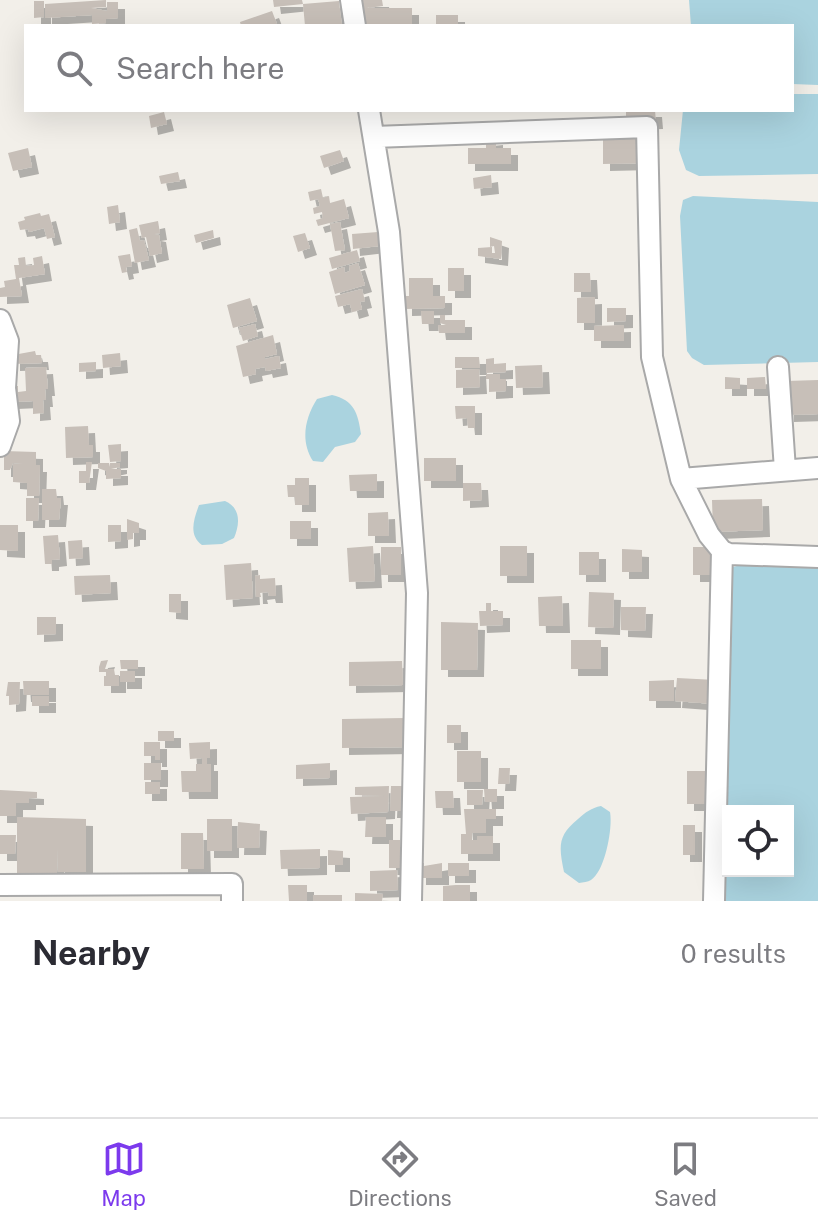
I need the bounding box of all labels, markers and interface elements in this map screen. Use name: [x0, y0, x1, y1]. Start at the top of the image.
search box: [24, 24, 794, 112]
icon: search: [52, 46, 96, 90]
text: Search here: [116, 50, 284, 86]
map controls: [722, 805, 794, 877]
button: locate: [722, 805, 794, 877]
text: Nearby: [32, 933, 150, 973]
text: 0 results: [681, 938, 786, 969]
tab: Map: [101, 1137, 146, 1211]
tab: Directions: [348, 1137, 452, 1211]
tab: Saved: [654, 1137, 717, 1211]

